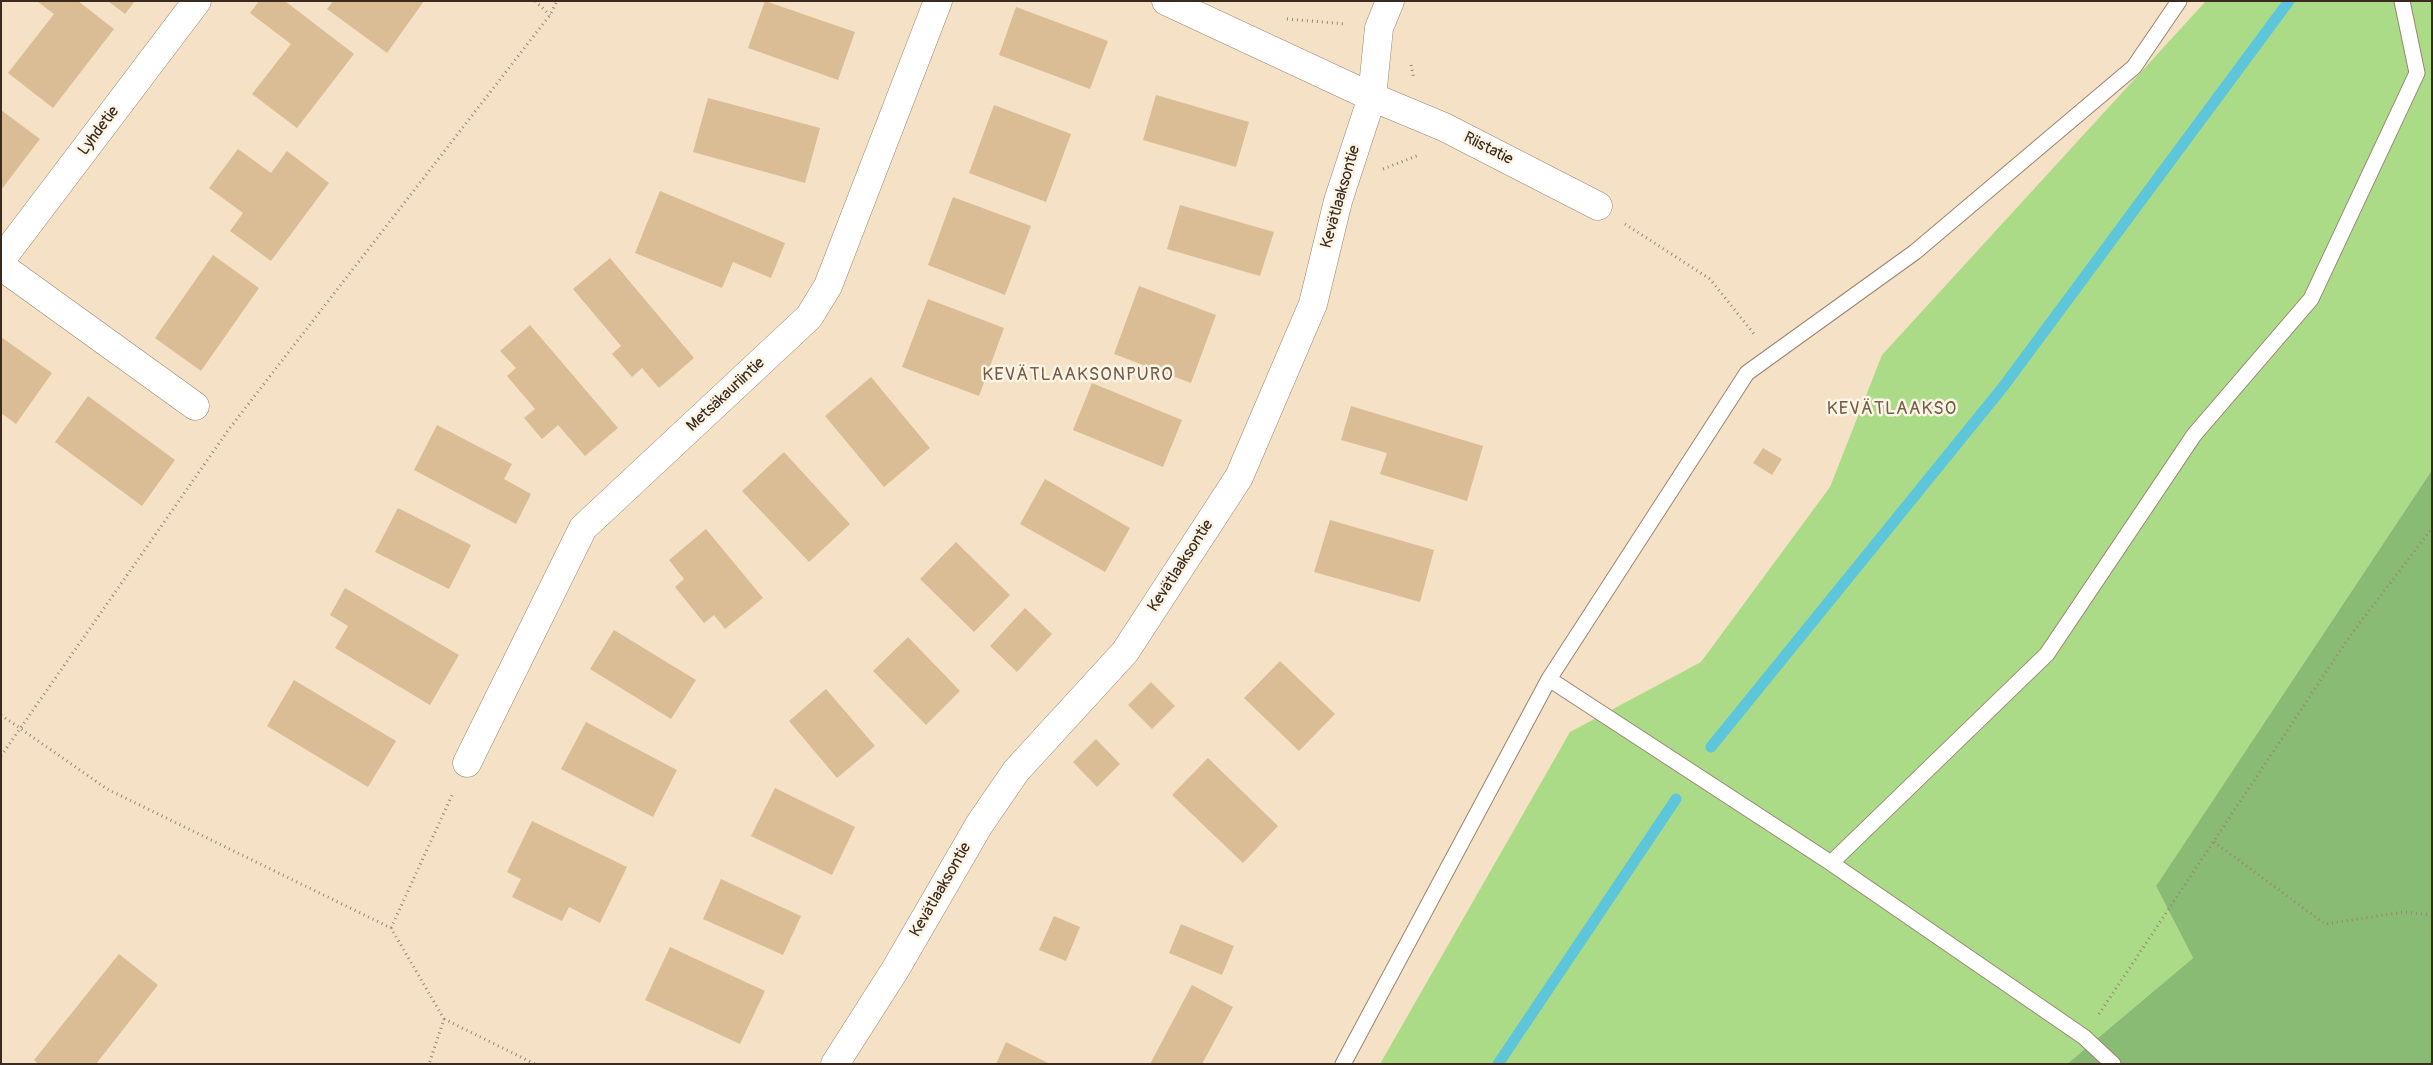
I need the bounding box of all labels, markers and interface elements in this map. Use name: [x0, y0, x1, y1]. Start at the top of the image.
street label: Lyhdetie: [74, 103, 124, 159]
street label: Riistatie: [1460, 128, 1516, 170]
street label: Kevätlaaksontie: [1317, 143, 1365, 251]
street label: Metsäkauriintie: [683, 354, 769, 436]
district label: KEVÄTLAAKSONPURO: [980, 364, 1176, 386]
district label: KEVÄTLAAKSO: [1825, 398, 1959, 420]
street label: Kevätlaaksontie: [1144, 516, 1218, 616]
street label: Kevätlaaksontie: [906, 839, 976, 941]

